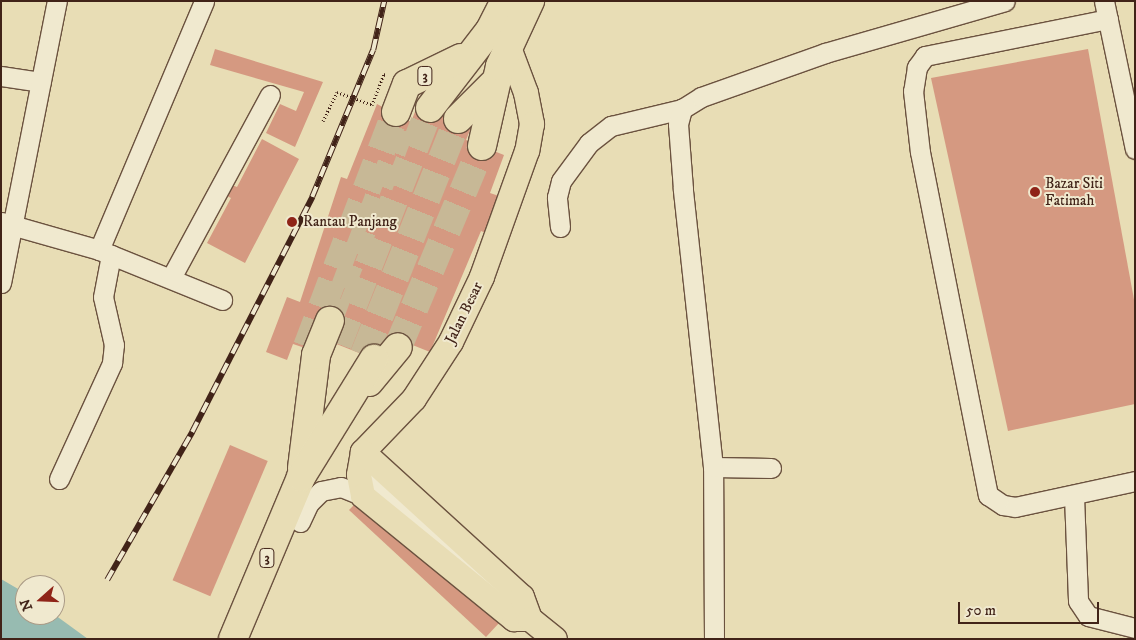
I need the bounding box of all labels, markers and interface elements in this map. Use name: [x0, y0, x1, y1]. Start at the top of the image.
road number: 3: [416, 64, 434, 88]
place label: Bazar Siti Fatimah: [1045, 174, 1103, 209]
marker: Bazar Siti Fatimah: [1029, 186, 1041, 198]
place label: Rantau Panjang: [303, 213, 397, 231]
marker: Rantau Panjang: [285, 215, 299, 229]
street label: Jalan Besar: [441, 279, 487, 347]
road number: 3: [258, 546, 276, 570]
north arrow: [15, 575, 65, 625]
scale bar: [961, 592, 1102, 624]
text: N: [16, 596, 37, 613]
text: 50 m: [966, 601, 996, 620]

